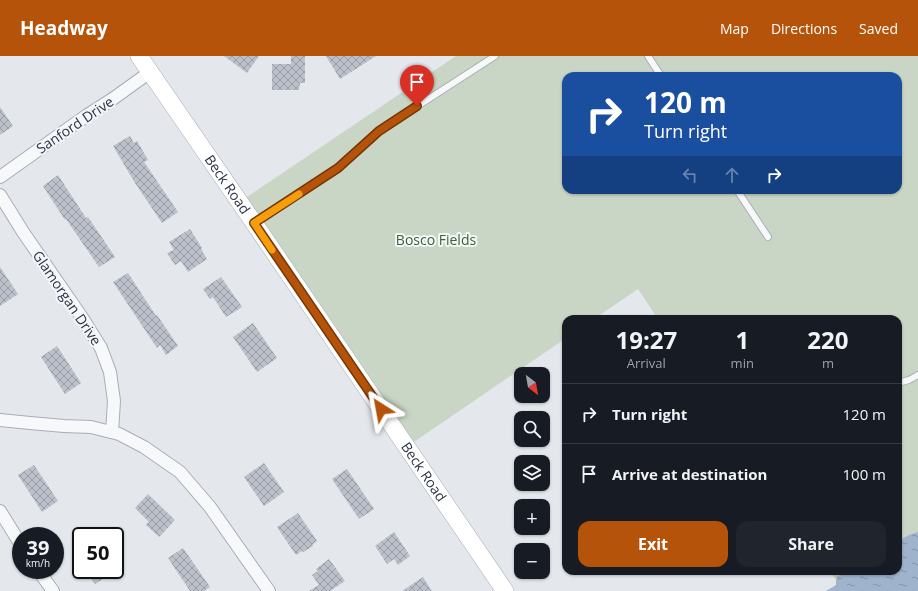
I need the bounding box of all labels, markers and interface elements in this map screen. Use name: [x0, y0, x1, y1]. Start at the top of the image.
text: Headway: [20, 15, 108, 41]
text: Map: [720, 19, 749, 38]
text: Directions: [771, 19, 837, 38]
text: Saved: [859, 19, 898, 38]
pin: [400, 65, 434, 106]
icon: arrive: [406, 71, 428, 93]
text: 120 m: [644, 83, 727, 121]
icon: right: [578, 88, 630, 140]
street label: Sanford Drive: [32, 92, 117, 157]
text: Turn right: [644, 119, 727, 143]
street label: Beck Road: [201, 151, 255, 218]
icon: left: [679, 164, 701, 186]
icon: ahead: [721, 164, 743, 186]
icon: right: [763, 164, 785, 186]
park label: Bosco Fields: [396, 230, 476, 249]
street label: Glamorgan Drive: [29, 247, 106, 349]
text: 19:27: [615, 323, 677, 356]
text: 1: [735, 323, 749, 356]
text: 220: [807, 323, 849, 356]
text: Arrival: [627, 354, 666, 372]
text: min: [731, 354, 754, 372]
text: m: [822, 354, 834, 372]
north arrow: [514, 367, 550, 403]
map controls: [514, 367, 550, 579]
position arrow: [360, 388, 402, 430]
icon: right: [578, 403, 600, 425]
text: Turn right: [612, 404, 687, 424]
text: 120 m: [842, 404, 886, 424]
button: search: [514, 411, 550, 447]
street label: Beck Road: [397, 438, 451, 505]
button: layers: [514, 455, 550, 491]
icon: arrive: [578, 463, 600, 485]
text: Arrive at destination: [612, 464, 767, 484]
text: 100 m: [842, 464, 886, 484]
button: +: [514, 499, 550, 535]
button: Exit: [578, 521, 728, 567]
button: Share: [736, 521, 886, 567]
speed limit sign: 50: [72, 527, 124, 579]
text: 39: [27, 534, 49, 561]
button: −: [514, 543, 550, 579]
text: km/h: [26, 556, 50, 570]

